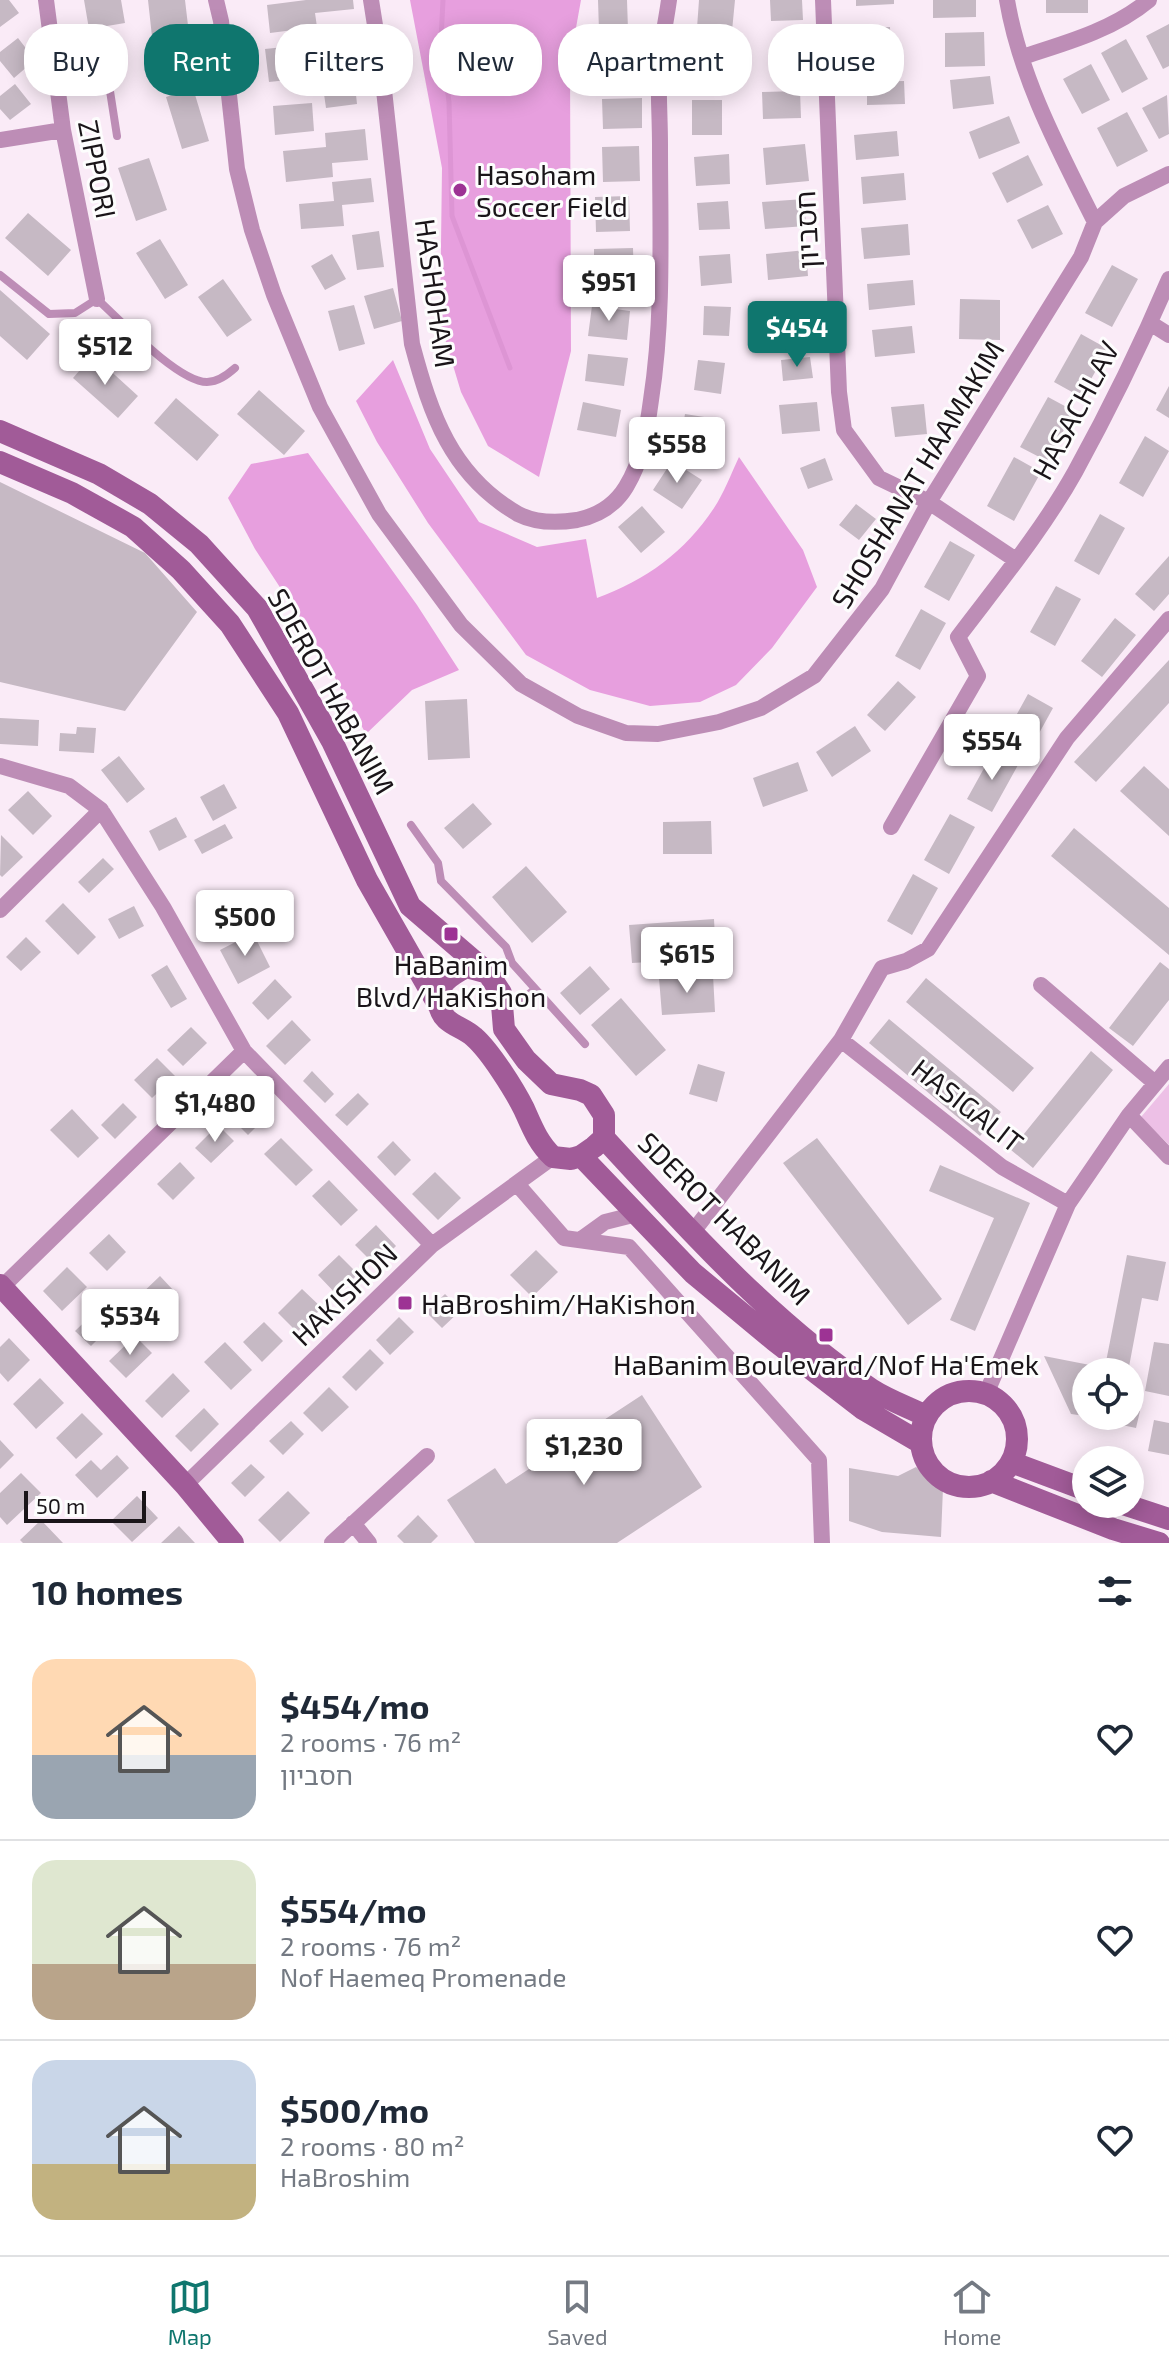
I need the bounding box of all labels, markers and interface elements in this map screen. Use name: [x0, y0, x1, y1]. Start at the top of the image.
chip: Buy: [24, 24, 128, 96]
chip: Rent: [144, 24, 259, 96]
chip: Filters: [275, 24, 413, 96]
chip: New: [429, 24, 542, 96]
chip: Apartment: [558, 24, 752, 96]
chip: House: [768, 24, 904, 96]
street label: ZIPPORI: [72, 117, 124, 221]
place label: Hasoham Soccer Field: [476, 157, 628, 223]
marker: Hasoham Soccer Field: [451, 181, 469, 199]
street label: חסביון: [787, 190, 825, 270]
street label: HASHOHAM: [409, 216, 463, 370]
pin: $951: [562, 255, 656, 323]
text: $951: [581, 265, 637, 296]
pin: $454: [750, 301, 844, 369]
text: $454: [766, 311, 828, 342]
pin: $512: [58, 319, 152, 387]
text: $512: [77, 329, 133, 360]
street label: SHOSHANAT HAAMAKIM: [824, 334, 1010, 614]
street label: HASACHLAV: [1024, 335, 1126, 485]
pin: $558: [630, 417, 724, 485]
text: $558: [647, 427, 707, 458]
street label: SDEROT HABANIM: [261, 582, 403, 800]
pin: $554: [945, 714, 1039, 782]
text: $554: [962, 724, 1022, 755]
pin: $500: [198, 890, 292, 958]
text: $500: [214, 900, 276, 931]
marker: HaBanim Blvd/HaKishon: [442, 925, 460, 943]
pin: $615: [640, 927, 734, 995]
text: $615: [659, 937, 715, 968]
place label: HaBanim Blvd/HaKishon: [356, 947, 546, 1013]
street label: HASIGALIT: [905, 1051, 1031, 1159]
pin: $1,480: [150, 1076, 280, 1144]
text: $1,480: [174, 1086, 256, 1117]
street label: SDEROT HABANIM: [632, 1125, 818, 1311]
street label: HAKISHON: [284, 1236, 404, 1352]
place label: HaBroshim/HaKishon: [421, 1286, 696, 1320]
pin: $534: [83, 1289, 177, 1357]
marker: HaBroshim/HaKishon: [396, 1294, 414, 1312]
text: $534: [100, 1299, 160, 1330]
marker: HaBanim Boulevard/Nof Ha'Emek: [817, 1326, 835, 1344]
place label: HaBanim Boulevard/Nof Ha'Emek: [613, 1347, 1039, 1381]
map controls: [1072, 1358, 1144, 1518]
button: locate: [1072, 1358, 1144, 1430]
pin: $1,230: [519, 1419, 649, 1487]
text: $1,230: [545, 1429, 623, 1460]
button: layers: [1072, 1446, 1144, 1518]
scale bar: [24, 1487, 146, 1523]
text: 50 m: [36, 1492, 85, 1518]
icon: filters: [1093, 1569, 1137, 1613]
text: 10 homes: [32, 1571, 183, 1612]
text: $454/mo: [280, 1685, 430, 1726]
icon: home: [96, 1691, 192, 1787]
icon: heart: [1093, 1717, 1137, 1761]
text: 2 rooms · 76 m²: [280, 1726, 461, 1757]
text: חסביון: [280, 1759, 353, 1790]
text: $554/mo: [280, 1889, 427, 1930]
icon: home: [96, 1892, 192, 1988]
icon: heart: [1093, 1918, 1137, 1962]
text: 2 rooms · 76 m²: [280, 1930, 461, 1961]
text: Nof Haemeq Promenade: [280, 1961, 566, 1992]
text: $500/mo: [280, 2089, 429, 2130]
icon: home: [96, 2092, 192, 2188]
icon: heart: [1093, 2118, 1137, 2162]
text: 2 rooms · 80 m²: [280, 2130, 465, 2161]
text: HaBroshim: [280, 2161, 410, 2192]
tab: Map: [168, 2275, 212, 2349]
tab: Saved: [547, 2275, 608, 2349]
tab: Home: [943, 2275, 1001, 2349]

